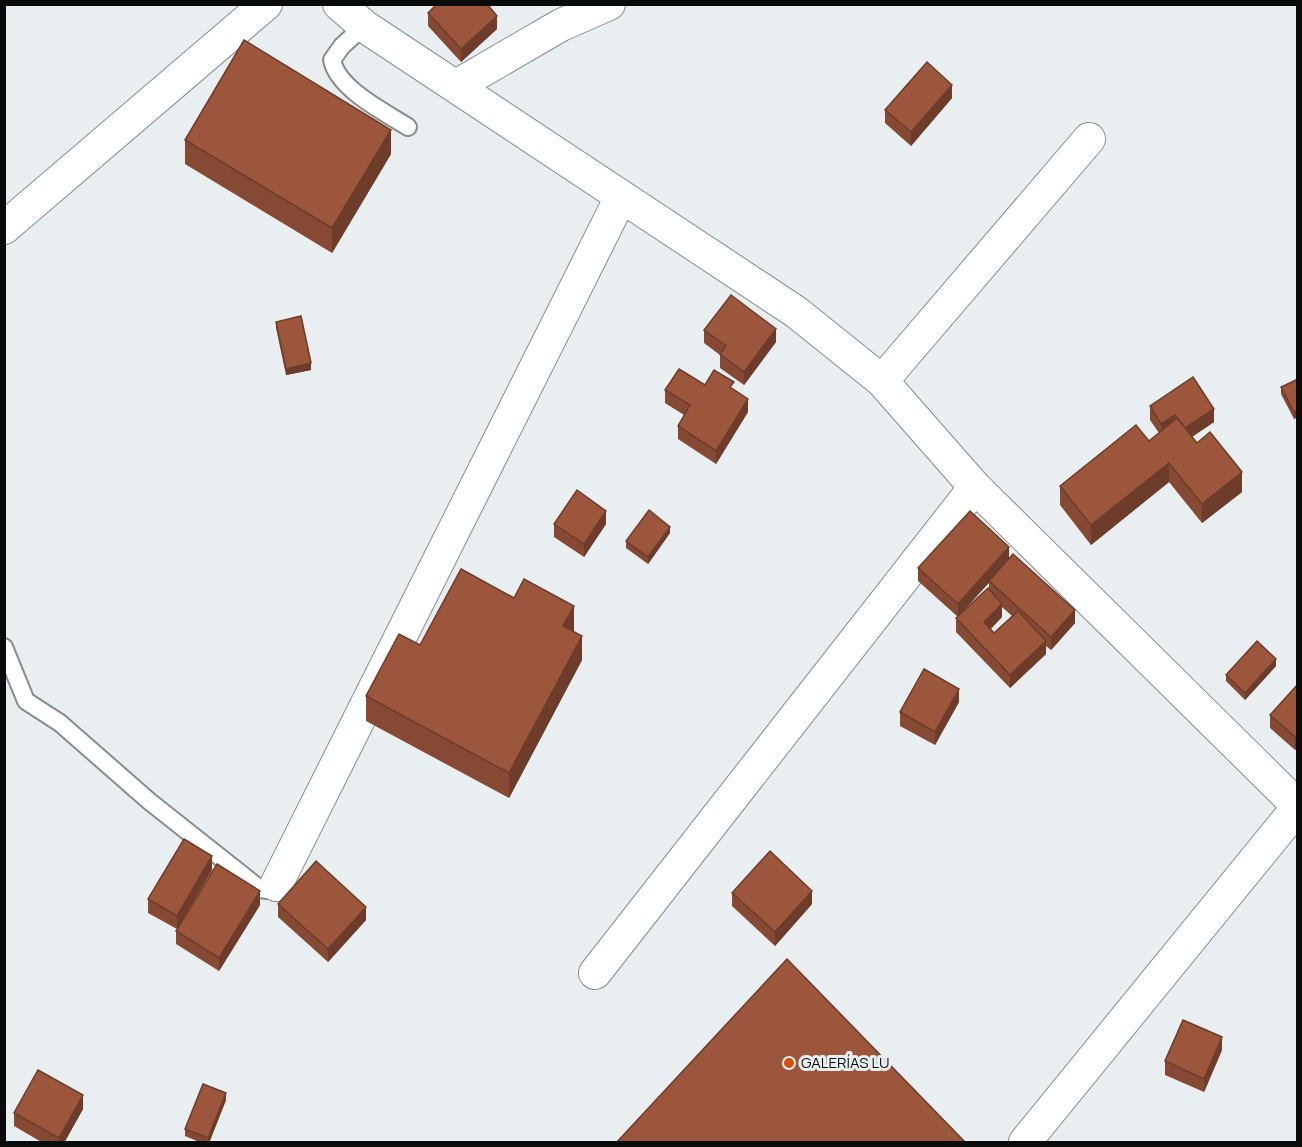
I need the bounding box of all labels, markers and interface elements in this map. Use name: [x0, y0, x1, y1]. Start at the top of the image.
place label: GALERÍAS LU: [801, 1052, 890, 1073]
marker: GALERÍAS LU: [782, 1056, 796, 1070]

